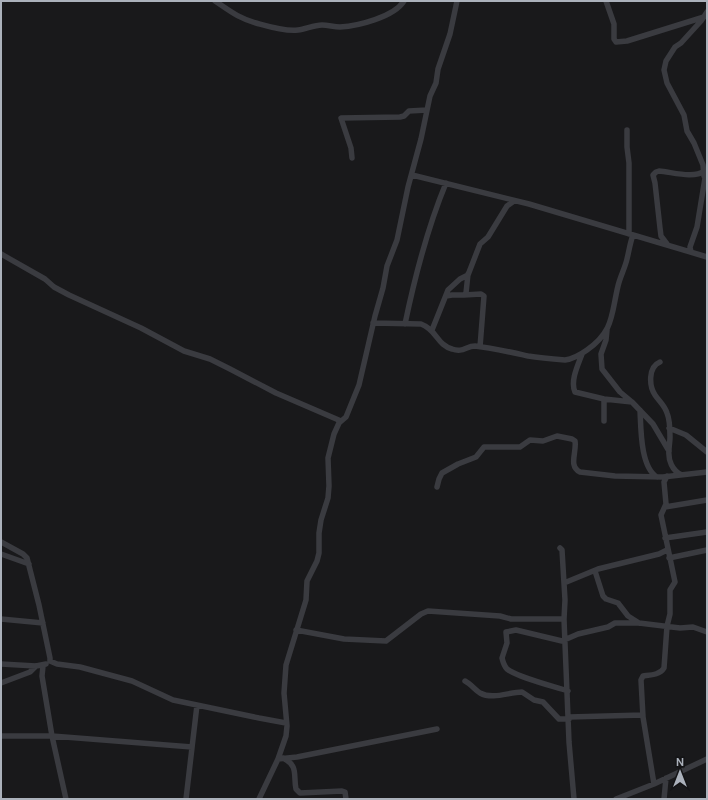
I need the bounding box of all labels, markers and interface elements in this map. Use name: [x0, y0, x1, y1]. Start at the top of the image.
north arrow: [660, 752, 700, 792]
text: N: [676, 755, 684, 769]

